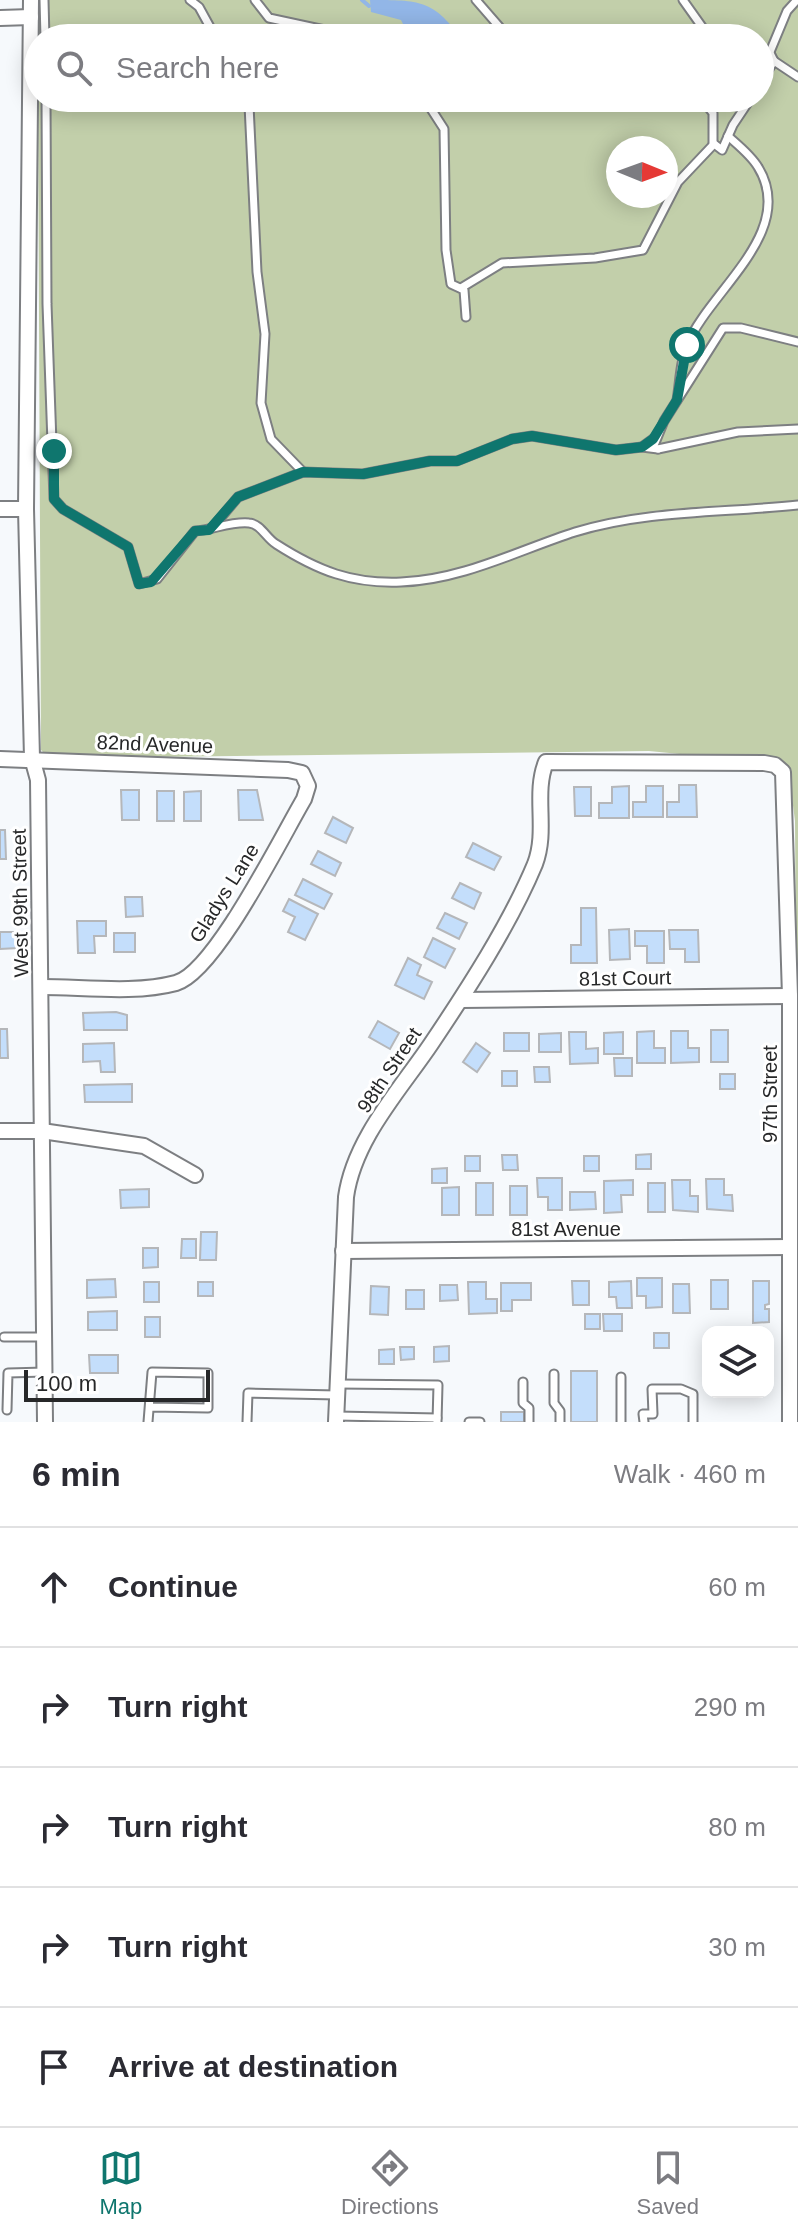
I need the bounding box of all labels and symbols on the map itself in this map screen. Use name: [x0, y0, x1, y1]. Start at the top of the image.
north arrow: [606, 136, 678, 208]
route start: [669, 327, 705, 363]
route end: [36, 433, 72, 469]
street label: 82nd Avenue: [96, 731, 214, 757]
street label: West 99th Street: [8, 828, 32, 977]
street label: Gladys Lane: [185, 840, 263, 946]
street label: 81st Court: [579, 966, 672, 990]
street label: 98th Street: [353, 1023, 426, 1117]
street label: 97th Street: [759, 1045, 781, 1143]
street label: 81st Avenue: [511, 1218, 621, 1240]
scale bar: [24, 1366, 210, 1402]

